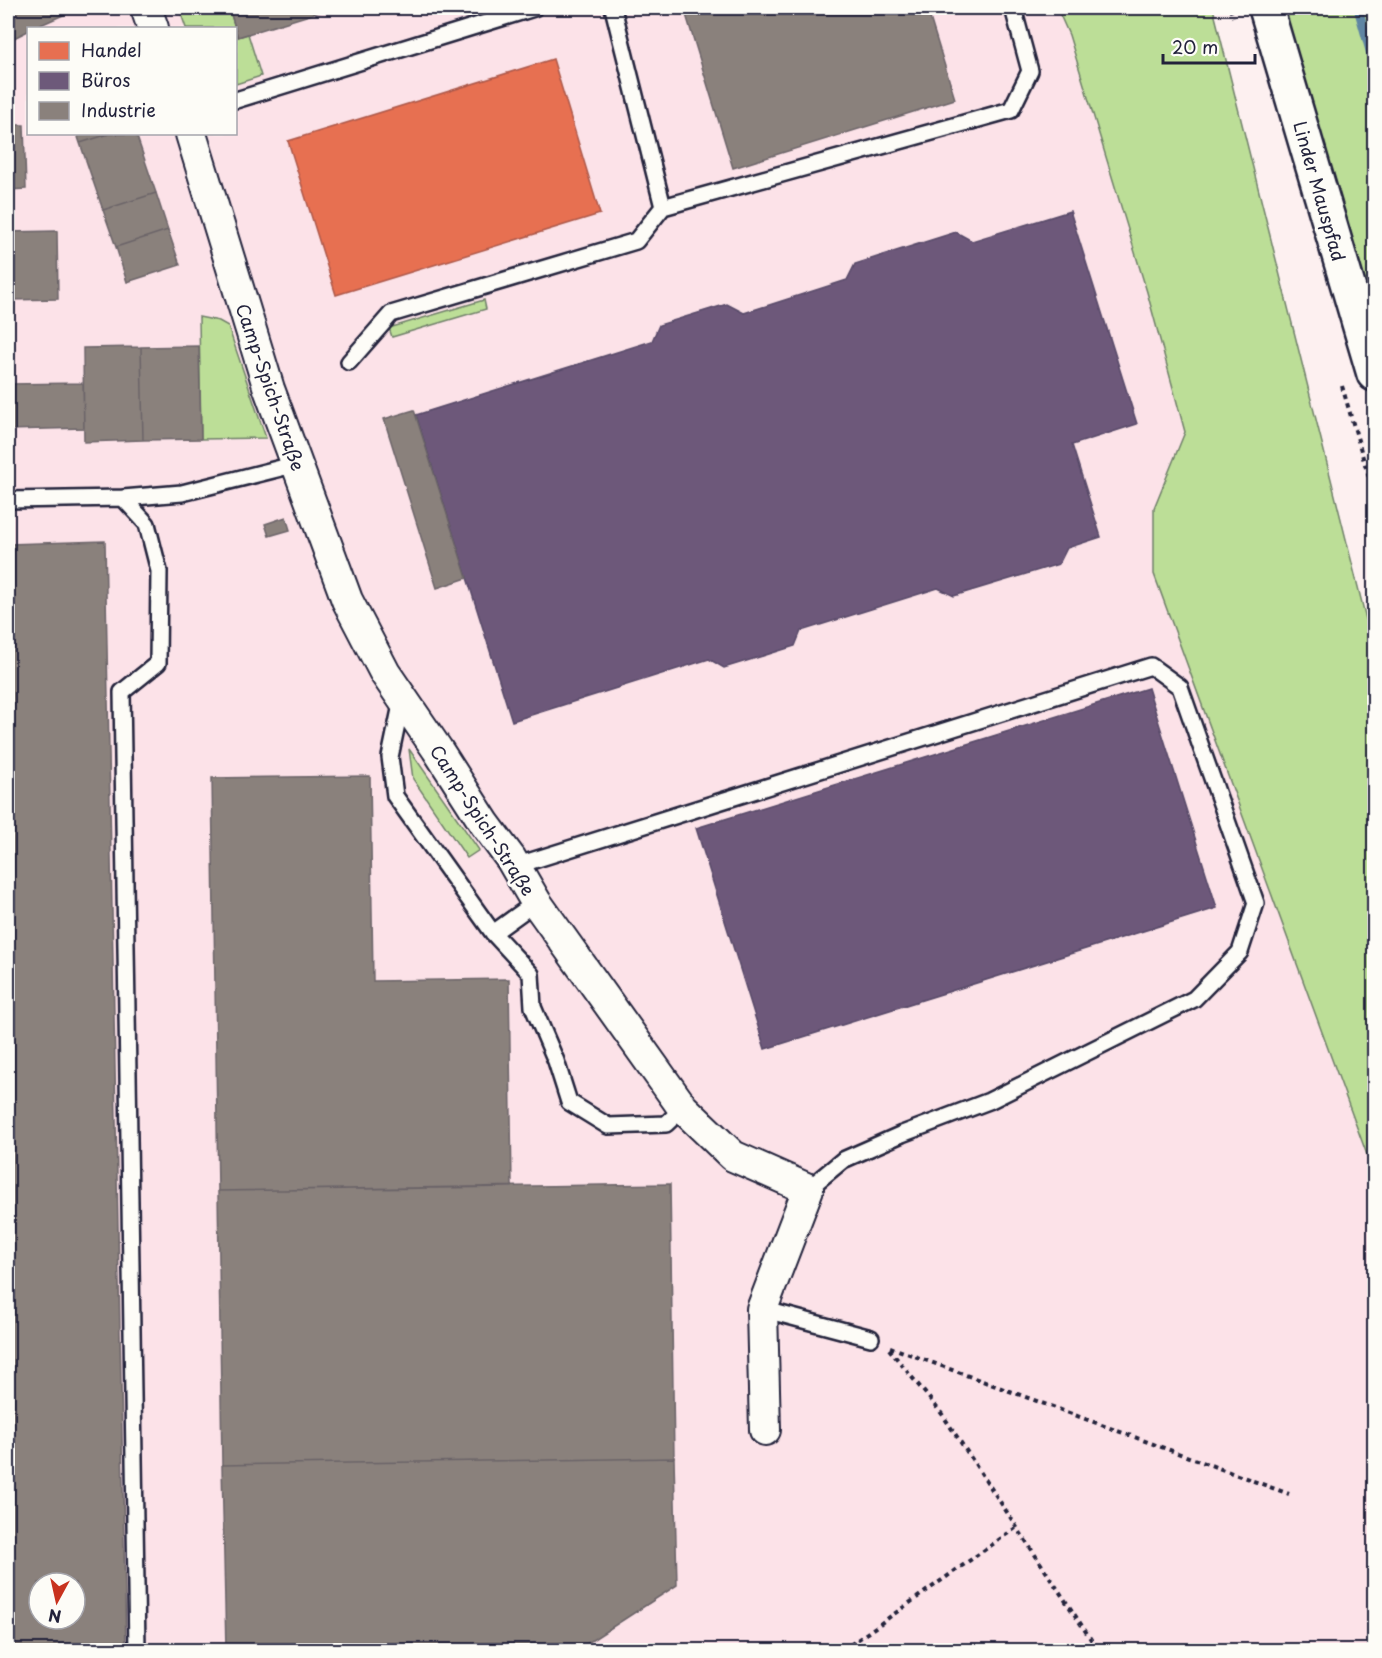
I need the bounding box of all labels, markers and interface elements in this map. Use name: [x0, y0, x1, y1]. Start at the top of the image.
legend: [27, 27, 237, 135]
scale bar: [1163, 27, 1254, 65]
text: 20 m: [1172, 33, 1218, 60]
text: Handel: [81, 36, 142, 63]
text: Büros: [81, 66, 130, 93]
text: Industrie: [81, 96, 156, 123]
street label: Linder Mauspfad: [1287, 118, 1353, 264]
street label: Camp-Spich-Straße: [230, 300, 312, 474]
street label: Camp-Spich-Straße: [424, 739, 542, 901]
north arrow: [27, 1571, 87, 1631]
text: N: [47, 1604, 63, 1630]

